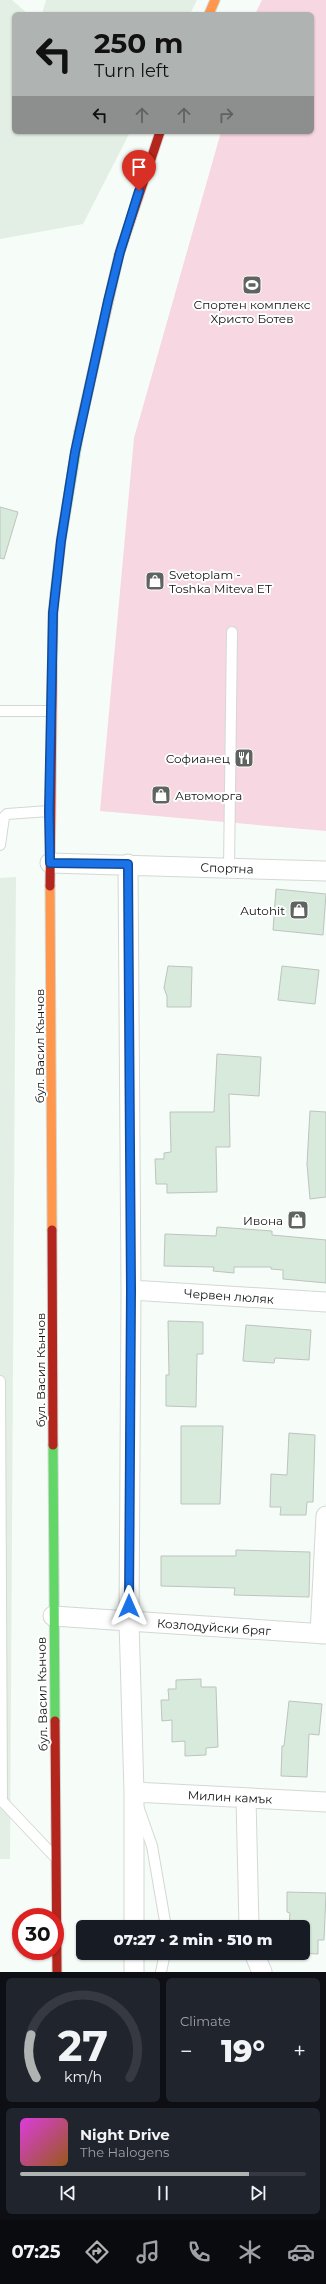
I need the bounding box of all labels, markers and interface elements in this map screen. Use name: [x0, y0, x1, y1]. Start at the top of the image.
text: 250 m: [94, 26, 184, 60]
icon: left: [28, 28, 80, 80]
text: Turn left: [94, 60, 169, 82]
icon: left: [89, 104, 111, 126]
icon: ahead: [131, 104, 153, 126]
icon: ahead: [173, 104, 195, 126]
icon: right: [215, 104, 237, 126]
pin: [122, 150, 156, 191]
icon: arrive: [128, 156, 150, 178]
sports icon: Спортен комплекс Христо Ботев: [241, 274, 263, 296]
place label: Спортен комплекс Христо Ботев: [194, 297, 311, 326]
place label: Svetoplam - Toshka Miteva ET: [169, 567, 272, 596]
shop icon: Svetoplam - Toshka Miteva ET: [144, 570, 166, 592]
restaurant icon: Софианец: [233, 747, 255, 769]
place label: Софианец: [166, 751, 230, 766]
shop icon: Автоморга: [150, 784, 172, 806]
place label: Автоморга: [175, 788, 242, 803]
street label: Спортна: [200, 860, 254, 876]
shop icon: Autohit: [288, 899, 310, 921]
place label: Autohit: [240, 903, 285, 918]
street label: бул. Васил Кънчов: [32, 989, 47, 1103]
shop icon: Ивона: [286, 1209, 308, 1231]
place label: Ивона: [243, 1213, 283, 1228]
street label: Червен люляк: [184, 1285, 274, 1307]
street label: бул. Васил Кънчов: [33, 1313, 48, 1427]
position arrow: [108, 1585, 150, 1627]
street label: Козлодуйски бряг: [157, 1616, 272, 1638]
street label: бул. Васил Кънчов: [34, 1637, 50, 1751]
street label: Милин камък: [187, 1787, 273, 1807]
speed limit sign: 30: [12, 1908, 64, 1960]
text: 07:27 · 2 min · 510 m: [114, 1930, 272, 1949]
text: Climate: [180, 2013, 231, 2029]
text: 27: [58, 2021, 108, 2071]
text: 19°: [221, 2033, 265, 2070]
text: −: [180, 2038, 193, 2065]
text: +: [293, 2038, 306, 2065]
text: km/h: [64, 2068, 102, 2086]
text: Night Drive: [80, 2125, 170, 2144]
text: The Halogens: [80, 2144, 169, 2160]
icon: previous: [57, 2182, 79, 2204]
icon: pause: [152, 2182, 174, 2204]
icon: next: [247, 2182, 269, 2204]
icon: directions: [83, 2238, 111, 2266]
icon: music: [134, 2238, 162, 2266]
icon: phone: [185, 2238, 213, 2266]
icon: climate: [236, 2238, 264, 2266]
icon: car: [287, 2238, 315, 2266]
text: 07:25: [11, 2241, 60, 2263]

